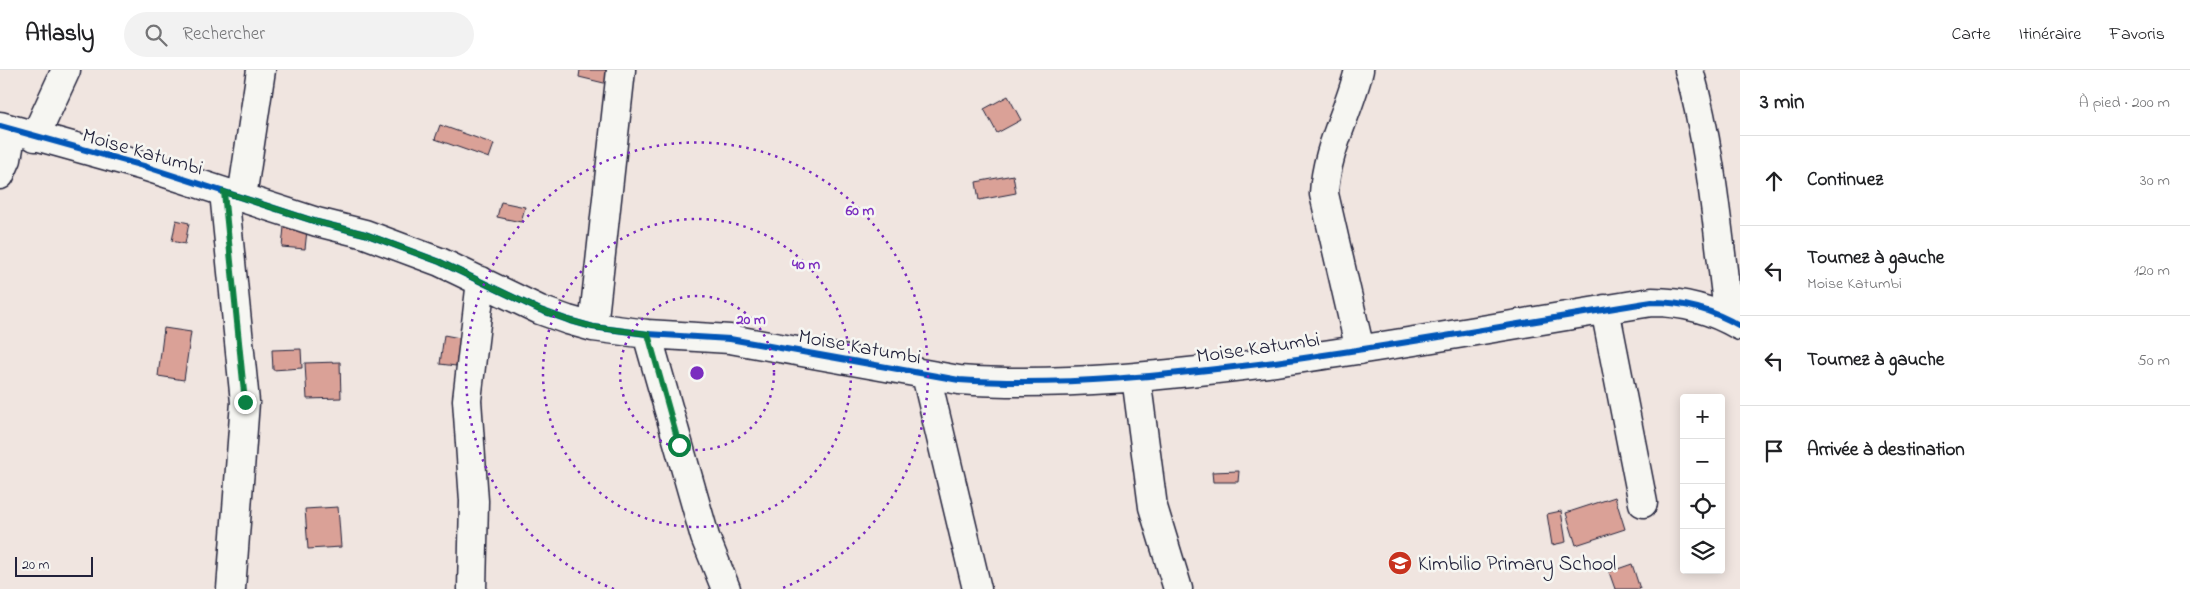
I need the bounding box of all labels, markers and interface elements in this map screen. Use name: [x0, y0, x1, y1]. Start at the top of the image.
search box: [124, 12, 474, 57]
text: Atlasly: [25, 17, 94, 52]
icon: search: [142, 21, 170, 49]
text: Rechercher: [182, 21, 265, 48]
text: Carte: [1951, 22, 1991, 48]
text: Itinéraire: [2019, 22, 2081, 48]
text: Favoris: [2109, 22, 2165, 48]
text: 3 min: [1760, 88, 1804, 118]
text: À pied · 200 m: [2079, 91, 2170, 115]
street label: Moise Katumbi: [78, 121, 206, 184]
icon: ahead: [1760, 167, 1788, 195]
text: Continuez: [1807, 167, 1883, 194]
text: 30 m: [2140, 169, 2170, 193]
text: 60 m: [845, 200, 875, 222]
text: Tournez à gauche: [1807, 245, 1944, 272]
text: 40 m: [791, 254, 820, 276]
icon: left: [1760, 257, 1788, 285]
text: 120 m: [2134, 259, 2170, 283]
text: Moise Katumbi: [1807, 272, 1902, 296]
text: 20 m: [735, 309, 766, 331]
street label: Moise Katumbi: [796, 322, 924, 374]
street label: Moise Katumbi: [1195, 325, 1322, 372]
icon: left: [1760, 347, 1788, 375]
text: Tournez à gauche: [1807, 347, 1944, 374]
text: 50 m: [2138, 349, 2170, 373]
centre of rings: [688, 364, 706, 382]
route end: [234, 391, 257, 414]
map controls: [1680, 394, 1725, 574]
button: +: [1680, 394, 1725, 439]
route start: [668, 434, 691, 457]
icon: arrive: [1760, 437, 1788, 465]
text: Arrivée à destination: [1807, 437, 1965, 464]
button: −: [1680, 439, 1725, 484]
button: locate: [1680, 484, 1725, 529]
button: layers: [1680, 529, 1725, 574]
school or university icon: Kimbilio Primary School: [1387, 550, 1413, 576]
place label: Kimbilio Primary School: [1418, 550, 1616, 582]
scale bar: [15, 554, 92, 577]
text: 20 m: [22, 555, 49, 576]

